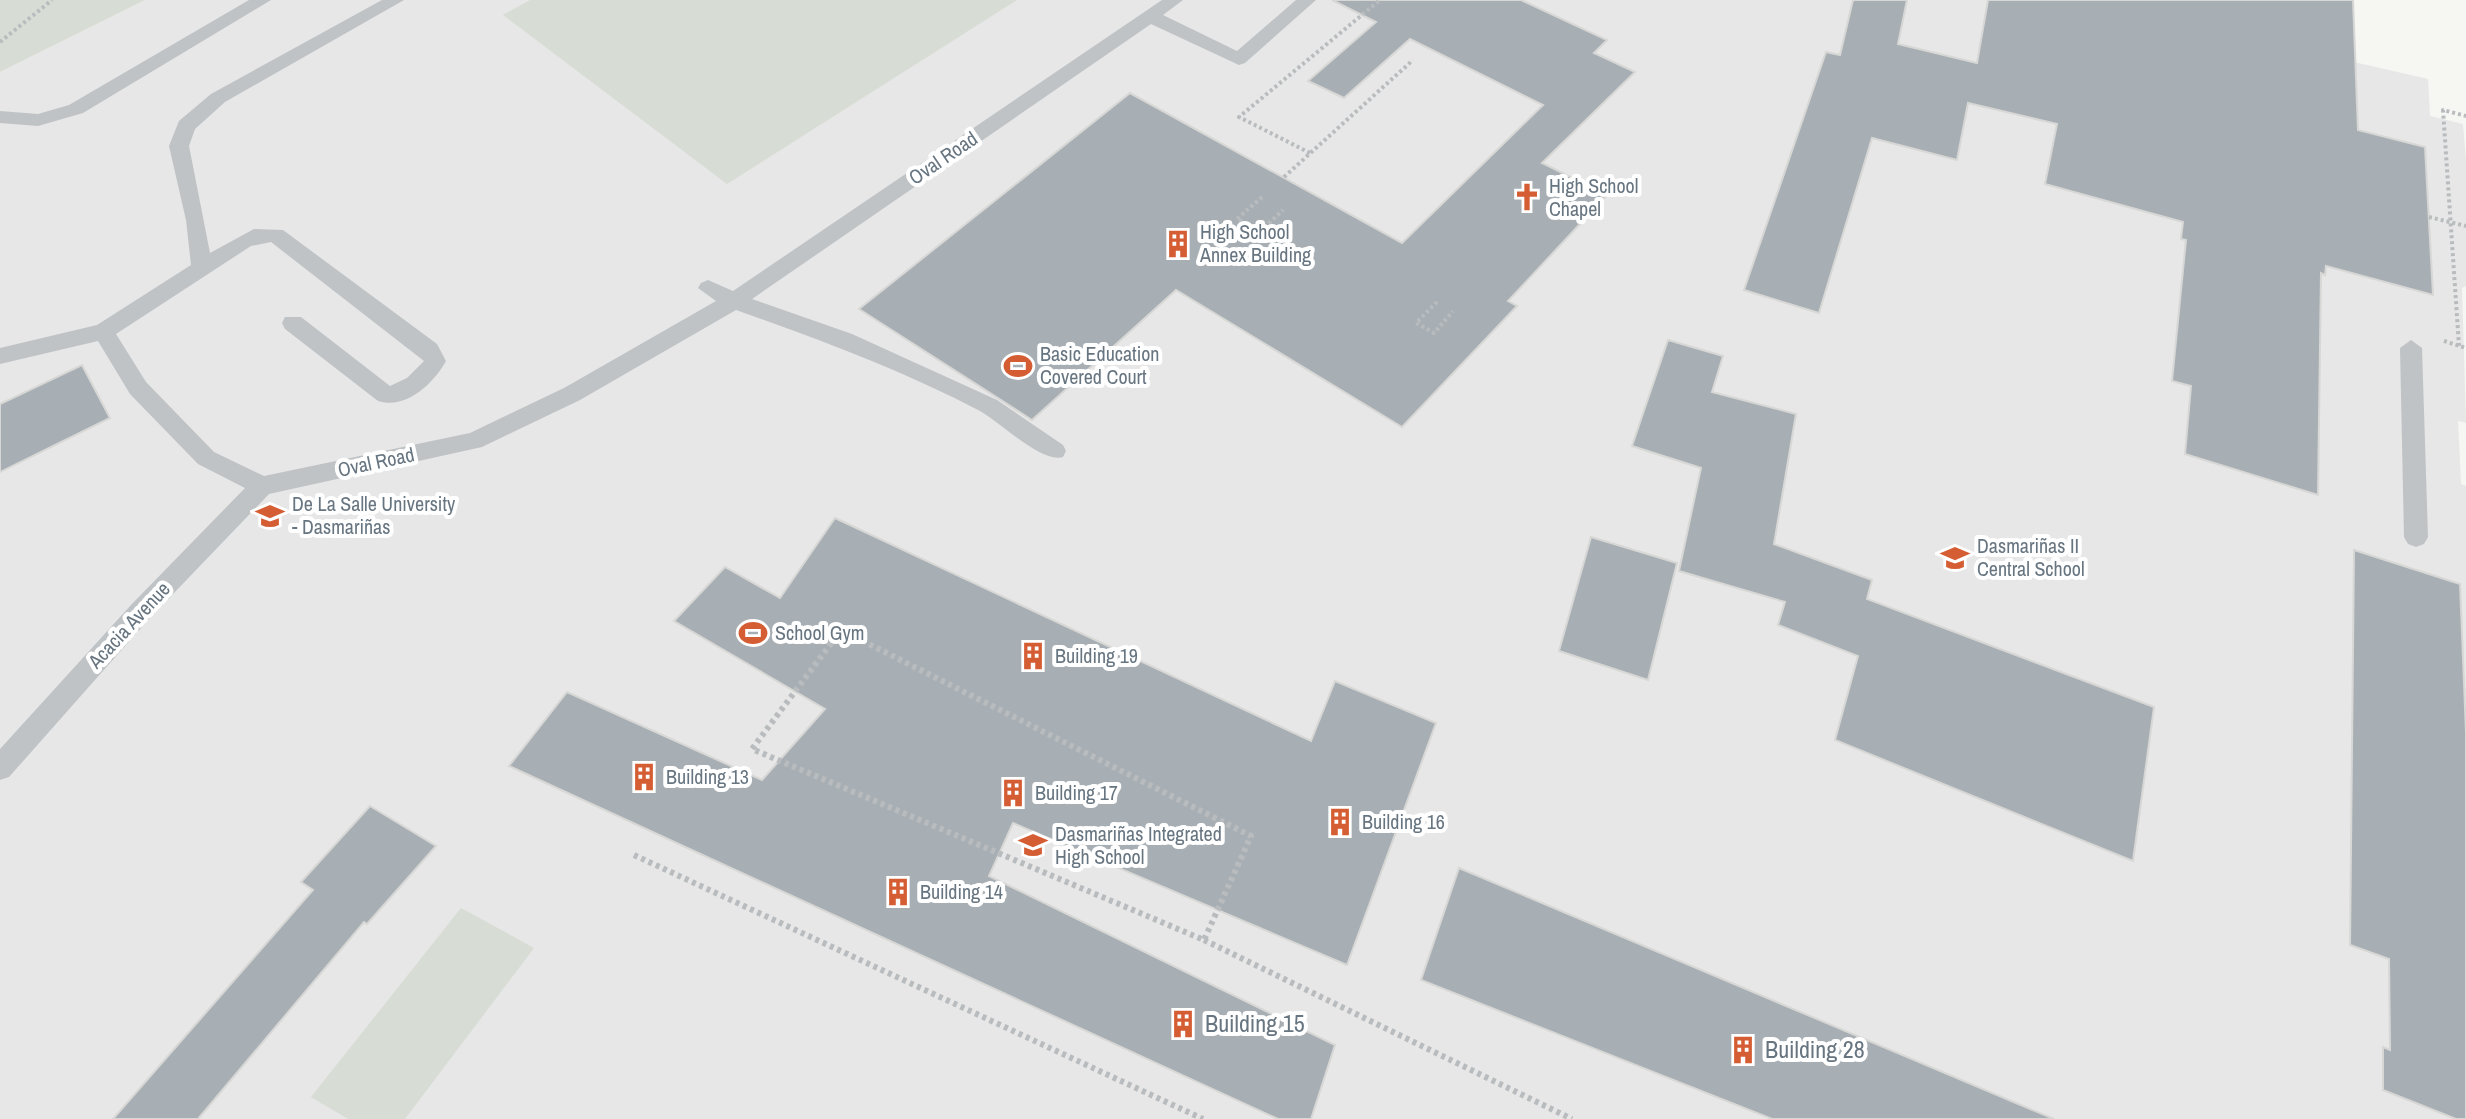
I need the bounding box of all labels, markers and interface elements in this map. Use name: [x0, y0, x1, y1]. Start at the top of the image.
street label: Oval Road: [903, 125, 982, 190]
place label: High School Chapel: [1549, 172, 1638, 222]
church icon: High School Chapel: [1512, 182, 1542, 212]
place label: High School Annex Building: [1199, 218, 1311, 268]
building icon: High School Annex Building: [1163, 229, 1193, 259]
place label: Basic Education Covered Court: [1040, 340, 1159, 390]
sports icon: Basic Education Covered Court: [1003, 351, 1033, 381]
street label: Oval Road: [335, 440, 417, 483]
place label: De La Salle University - Dasmariñas: [292, 490, 456, 540]
school or university icon: De La Salle University - Dasmariñas: [255, 501, 285, 531]
place label: Dasmariñas II Central School: [1977, 532, 2085, 582]
school or university icon: Dasmariñas II Central School: [1940, 543, 1970, 573]
street label: Acacia Avenue: [81, 576, 176, 675]
sports icon: School Gym: [738, 618, 768, 648]
place label: School Gym: [775, 619, 864, 646]
building icon: Building 19: [1018, 641, 1048, 671]
place label: Building 19: [1055, 642, 1138, 669]
building icon: Building 13: [629, 762, 659, 792]
place label: Building 13: [666, 763, 749, 790]
building icon: Building 17: [998, 778, 1028, 808]
place label: Building 17: [1035, 779, 1118, 806]
building icon: Building 16: [1325, 807, 1355, 837]
place label: Building 16: [1362, 808, 1445, 835]
place label: Dasmariñas Integrated High School: [1055, 820, 1222, 870]
school or university icon: Dasmariñas Integrated High School: [1018, 830, 1048, 860]
building icon: Building 14: [883, 877, 913, 907]
place label: Building 14: [920, 878, 1003, 905]
place label: Building 15: [1205, 1007, 1305, 1039]
building icon: Building 15: [1168, 1009, 1198, 1039]
place label: Building 28: [1765, 1033, 1865, 1065]
building icon: Building 28: [1728, 1035, 1758, 1065]

